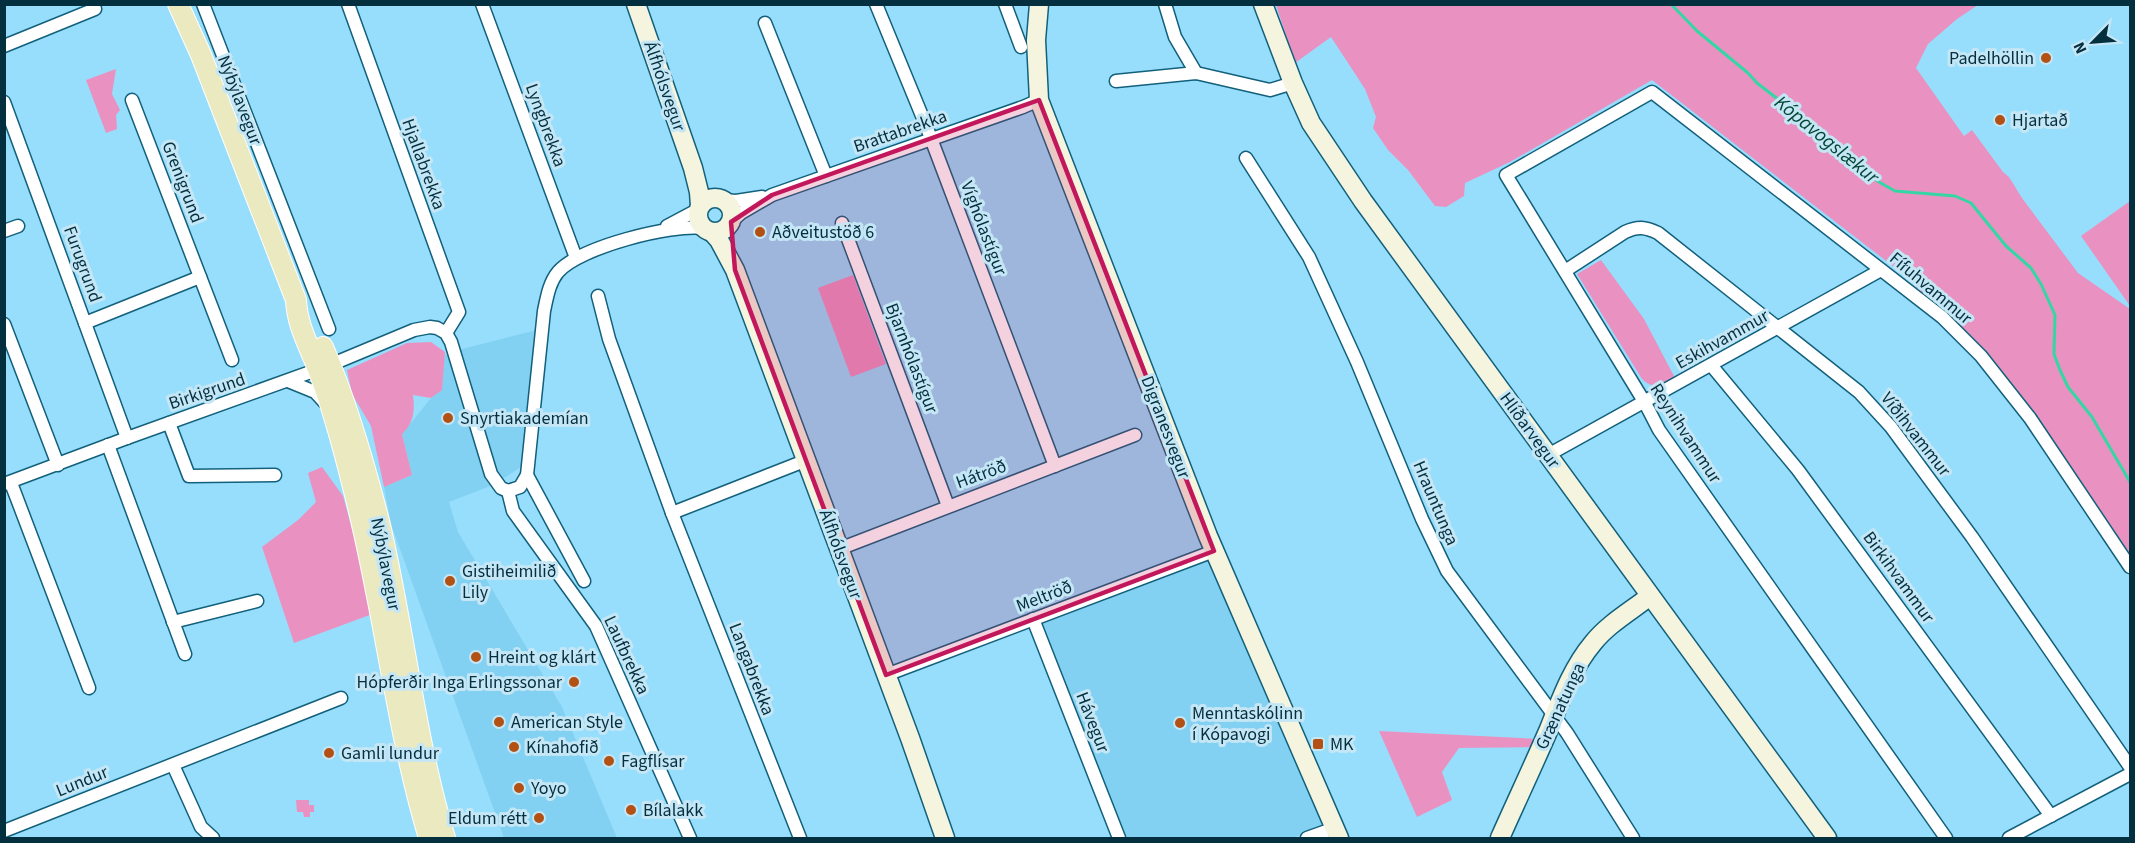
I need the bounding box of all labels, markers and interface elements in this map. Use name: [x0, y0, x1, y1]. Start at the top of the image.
north arrow: [2063, 12, 2123, 72]
street label: Álfhólsvegur: [637, 38, 692, 135]
text: N: [2068, 38, 2093, 57]
place label: Padelhöllin: [1949, 46, 2034, 71]
marker: Padelhöllin: [2039, 51, 2053, 65]
street label: Nýbýlavegur: [211, 52, 268, 149]
street label: Lyngbrekka: [519, 80, 572, 170]
water label: Kópavogslækur: [1768, 89, 1886, 191]
street label: Brattabrekka: [850, 104, 950, 159]
place label: Hjartað: [2012, 108, 2068, 133]
marker: Hjartað: [1993, 113, 2007, 127]
street label: Hjallabrekka: [396, 115, 452, 213]
street label: Grenigrund: [156, 138, 209, 226]
street label: Víghólastígur: [954, 177, 1013, 280]
place label: Aðveitustöð 6: [772, 220, 874, 245]
street label: Furugrund: [57, 223, 108, 306]
marker: Aðveitustöð 6: [753, 225, 767, 239]
street label: Fífuhvammur: [1884, 246, 1978, 331]
street label: Bjarnhólastígur: [879, 299, 944, 418]
street label: Eskihvammur: [1671, 303, 1774, 375]
street label: Birkigrund: [165, 367, 249, 416]
street label: Digranesvegur: [1135, 372, 1197, 483]
street label: Reynihvammur: [1644, 378, 1728, 489]
street label: Hlíðarvegur: [1493, 387, 1566, 474]
street label: Víðihvammur: [1875, 387, 1957, 482]
place label: Snyrtiakademían: [460, 406, 589, 431]
marker: Snyrtiakademían: [441, 411, 455, 425]
street label: Hátröð: [952, 454, 1010, 495]
street label: Hrauntunga: [1406, 457, 1465, 549]
street label: Álfhólsvegur: [813, 506, 869, 603]
street label: Nýbýlavegur: [364, 515, 407, 613]
street label: Birkihvammur: [1857, 527, 1941, 629]
place label: Gistiheimilið Lily: [462, 559, 557, 605]
marker: Gistiheimilið Lily: [443, 574, 457, 588]
street label: Meltröð: [1012, 574, 1076, 619]
street label: Laufbrekka: [597, 612, 656, 699]
street label: Langabrekka: [722, 619, 781, 719]
place label: Hreint og klárt: [488, 645, 596, 670]
marker: Hreint og klárt: [469, 650, 483, 664]
street label: Grænatunga: [1529, 659, 1591, 754]
place label: Hópferðir Inga Erlingssonar: [357, 670, 563, 695]
marker: Hópferðir Inga Erlingssonar: [567, 675, 581, 689]
street label: Hávegur: [1070, 688, 1116, 757]
place label: Menntaskólinn í Kópavogi: [1192, 701, 1303, 747]
place label: American Style: [511, 710, 623, 735]
marker: American Style: [492, 715, 506, 729]
marker: Menntaskólinn í Kópavogi: [1173, 716, 1187, 730]
place label: MK: [1330, 732, 1354, 757]
place label: Kínahofið: [526, 735, 599, 760]
marker: MK: [1311, 737, 1325, 751]
marker: Kínahofið: [507, 740, 521, 754]
place label: Gamli lundur: [341, 741, 440, 766]
marker: Gamli lundur: [322, 746, 336, 760]
place label: Fagflísar: [621, 749, 685, 774]
marker: Fagflísar: [602, 754, 616, 768]
street label: Lundur: [52, 759, 113, 803]
place label: Yoyo: [530, 776, 567, 801]
marker: Yoyo: [512, 781, 526, 795]
place label: Bílalakk: [643, 798, 703, 823]
marker: Bílalakk: [624, 803, 638, 817]
place label: Eldum rétt: [448, 806, 527, 831]
marker: Eldum rétt: [532, 811, 546, 825]

